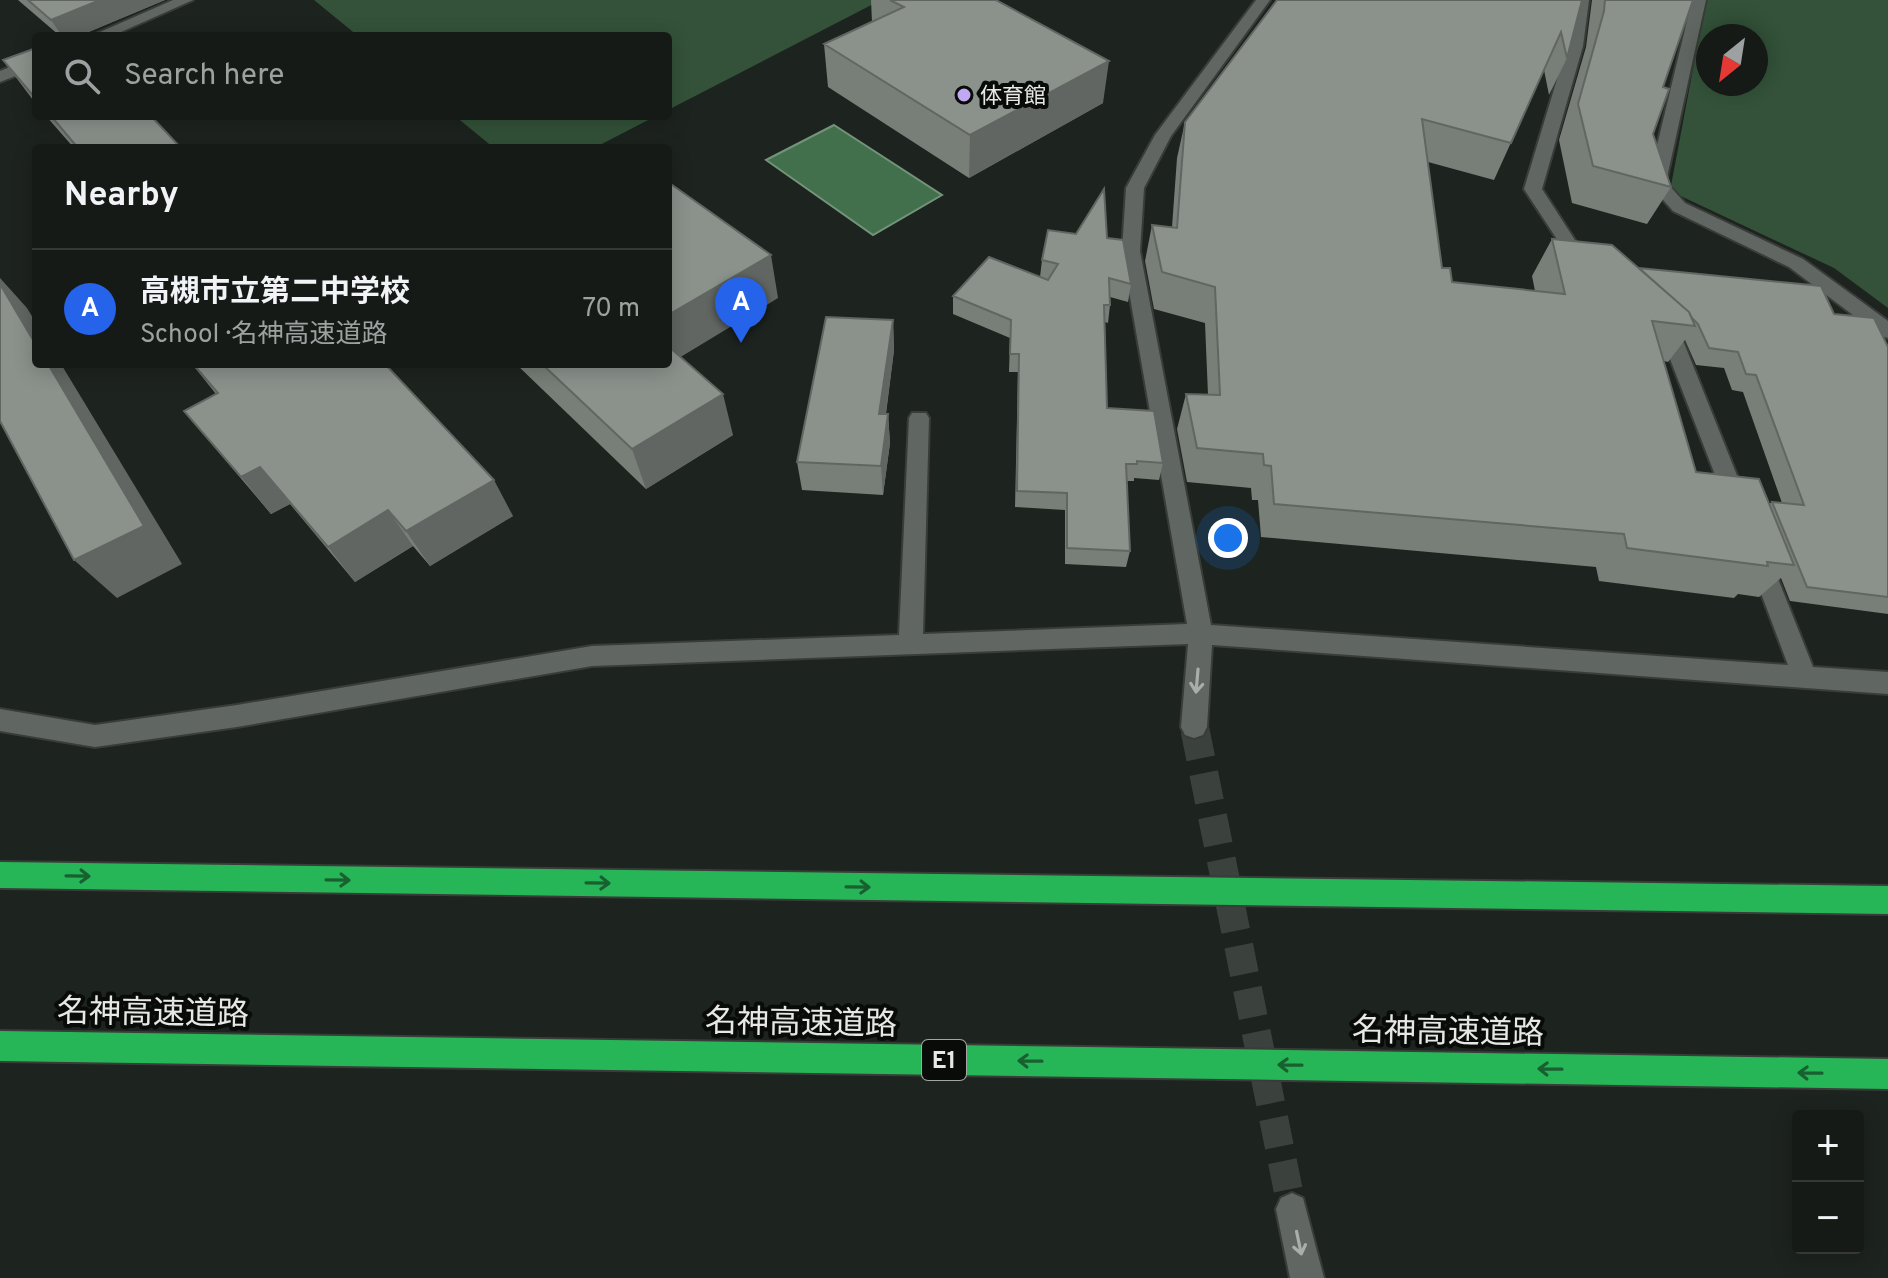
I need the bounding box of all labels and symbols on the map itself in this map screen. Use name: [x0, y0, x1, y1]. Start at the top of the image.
north arrow: [1696, 24, 1768, 96]
place label: 体育館: [980, 84, 1046, 111]
marker: 体育館: [955, 86, 973, 104]
pin: A: [715, 277, 767, 343]
your location: [1208, 518, 1248, 558]
one-way arrow: [1190, 667, 1205, 694]
one-way arrow: [64, 868, 91, 884]
one-way arrow: [324, 872, 351, 888]
one-way arrow: [584, 875, 611, 891]
one-way arrow: [844, 879, 871, 894]
street label: 名神高速道路: [57, 993, 249, 1037]
street label: 名神高速道路: [705, 1003, 897, 1047]
street label: 名神高速道路: [1352, 1012, 1544, 1056]
road number: E1: [922, 1040, 966, 1080]
one-way arrow: [1017, 1053, 1044, 1069]
one-way arrow: [1277, 1057, 1304, 1073]
one-way arrow: [1537, 1061, 1564, 1077]
one-way arrow: [1797, 1065, 1824, 1080]
one-way arrow: [1292, 1230, 1307, 1256]

